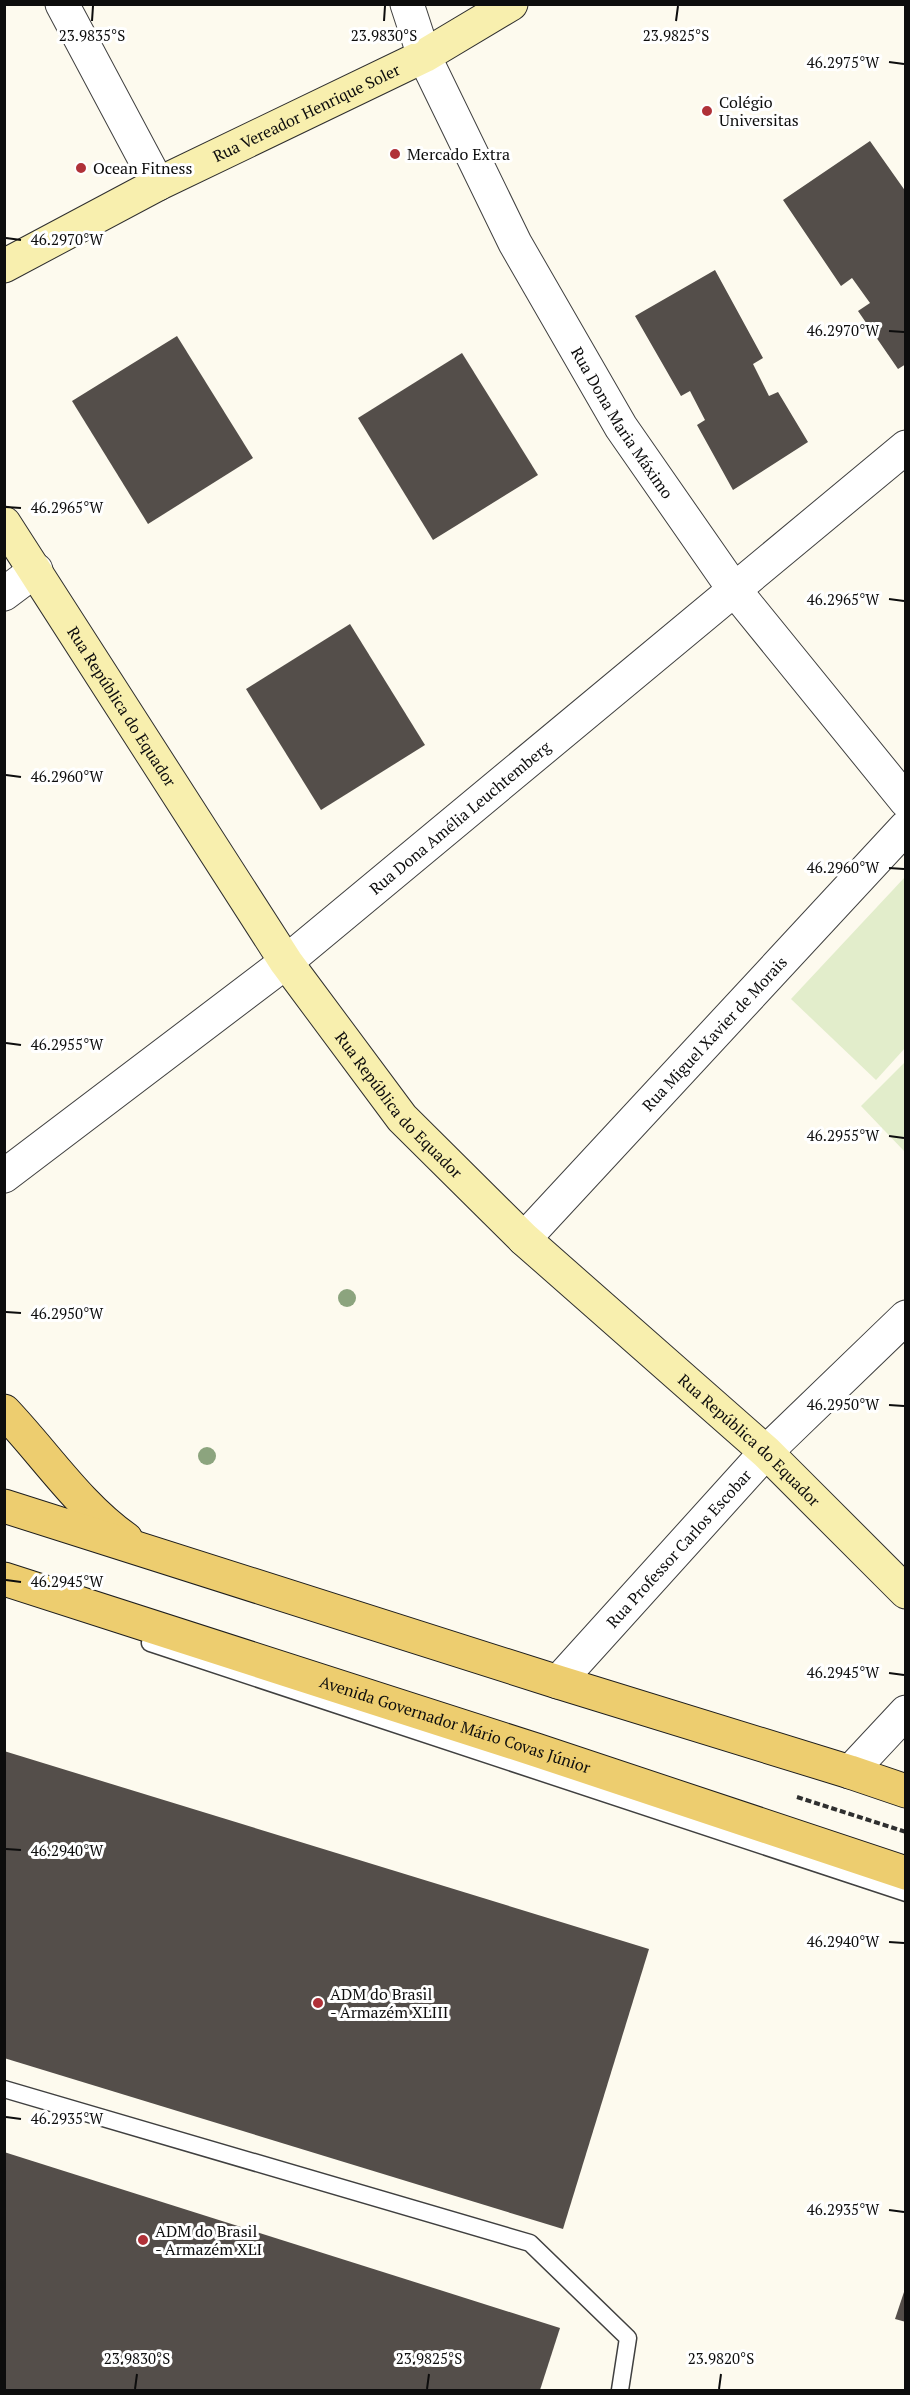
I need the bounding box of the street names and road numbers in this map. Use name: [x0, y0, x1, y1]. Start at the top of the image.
street label: Rua Vereador Henrique Soler: [209, 58, 404, 167]
street label: Rua Dona Maria Máximo: [566, 343, 679, 503]
street label: Rua República do Equador: [62, 622, 182, 791]
street label: Rua Dona Amélia Leuchtemberg: [365, 736, 556, 899]
street label: Rua Miguel Xavier de Morais: [637, 951, 792, 1116]
street label: Rua República do Equador: [330, 1027, 468, 1183]
street label: Rua República do Equador: [673, 1369, 826, 1512]
street label: Rua Professor Carlos Escobar: [601, 1464, 757, 1632]
street label: Avenida Governador Mário Covas Júnior: [317, 1670, 594, 1779]

